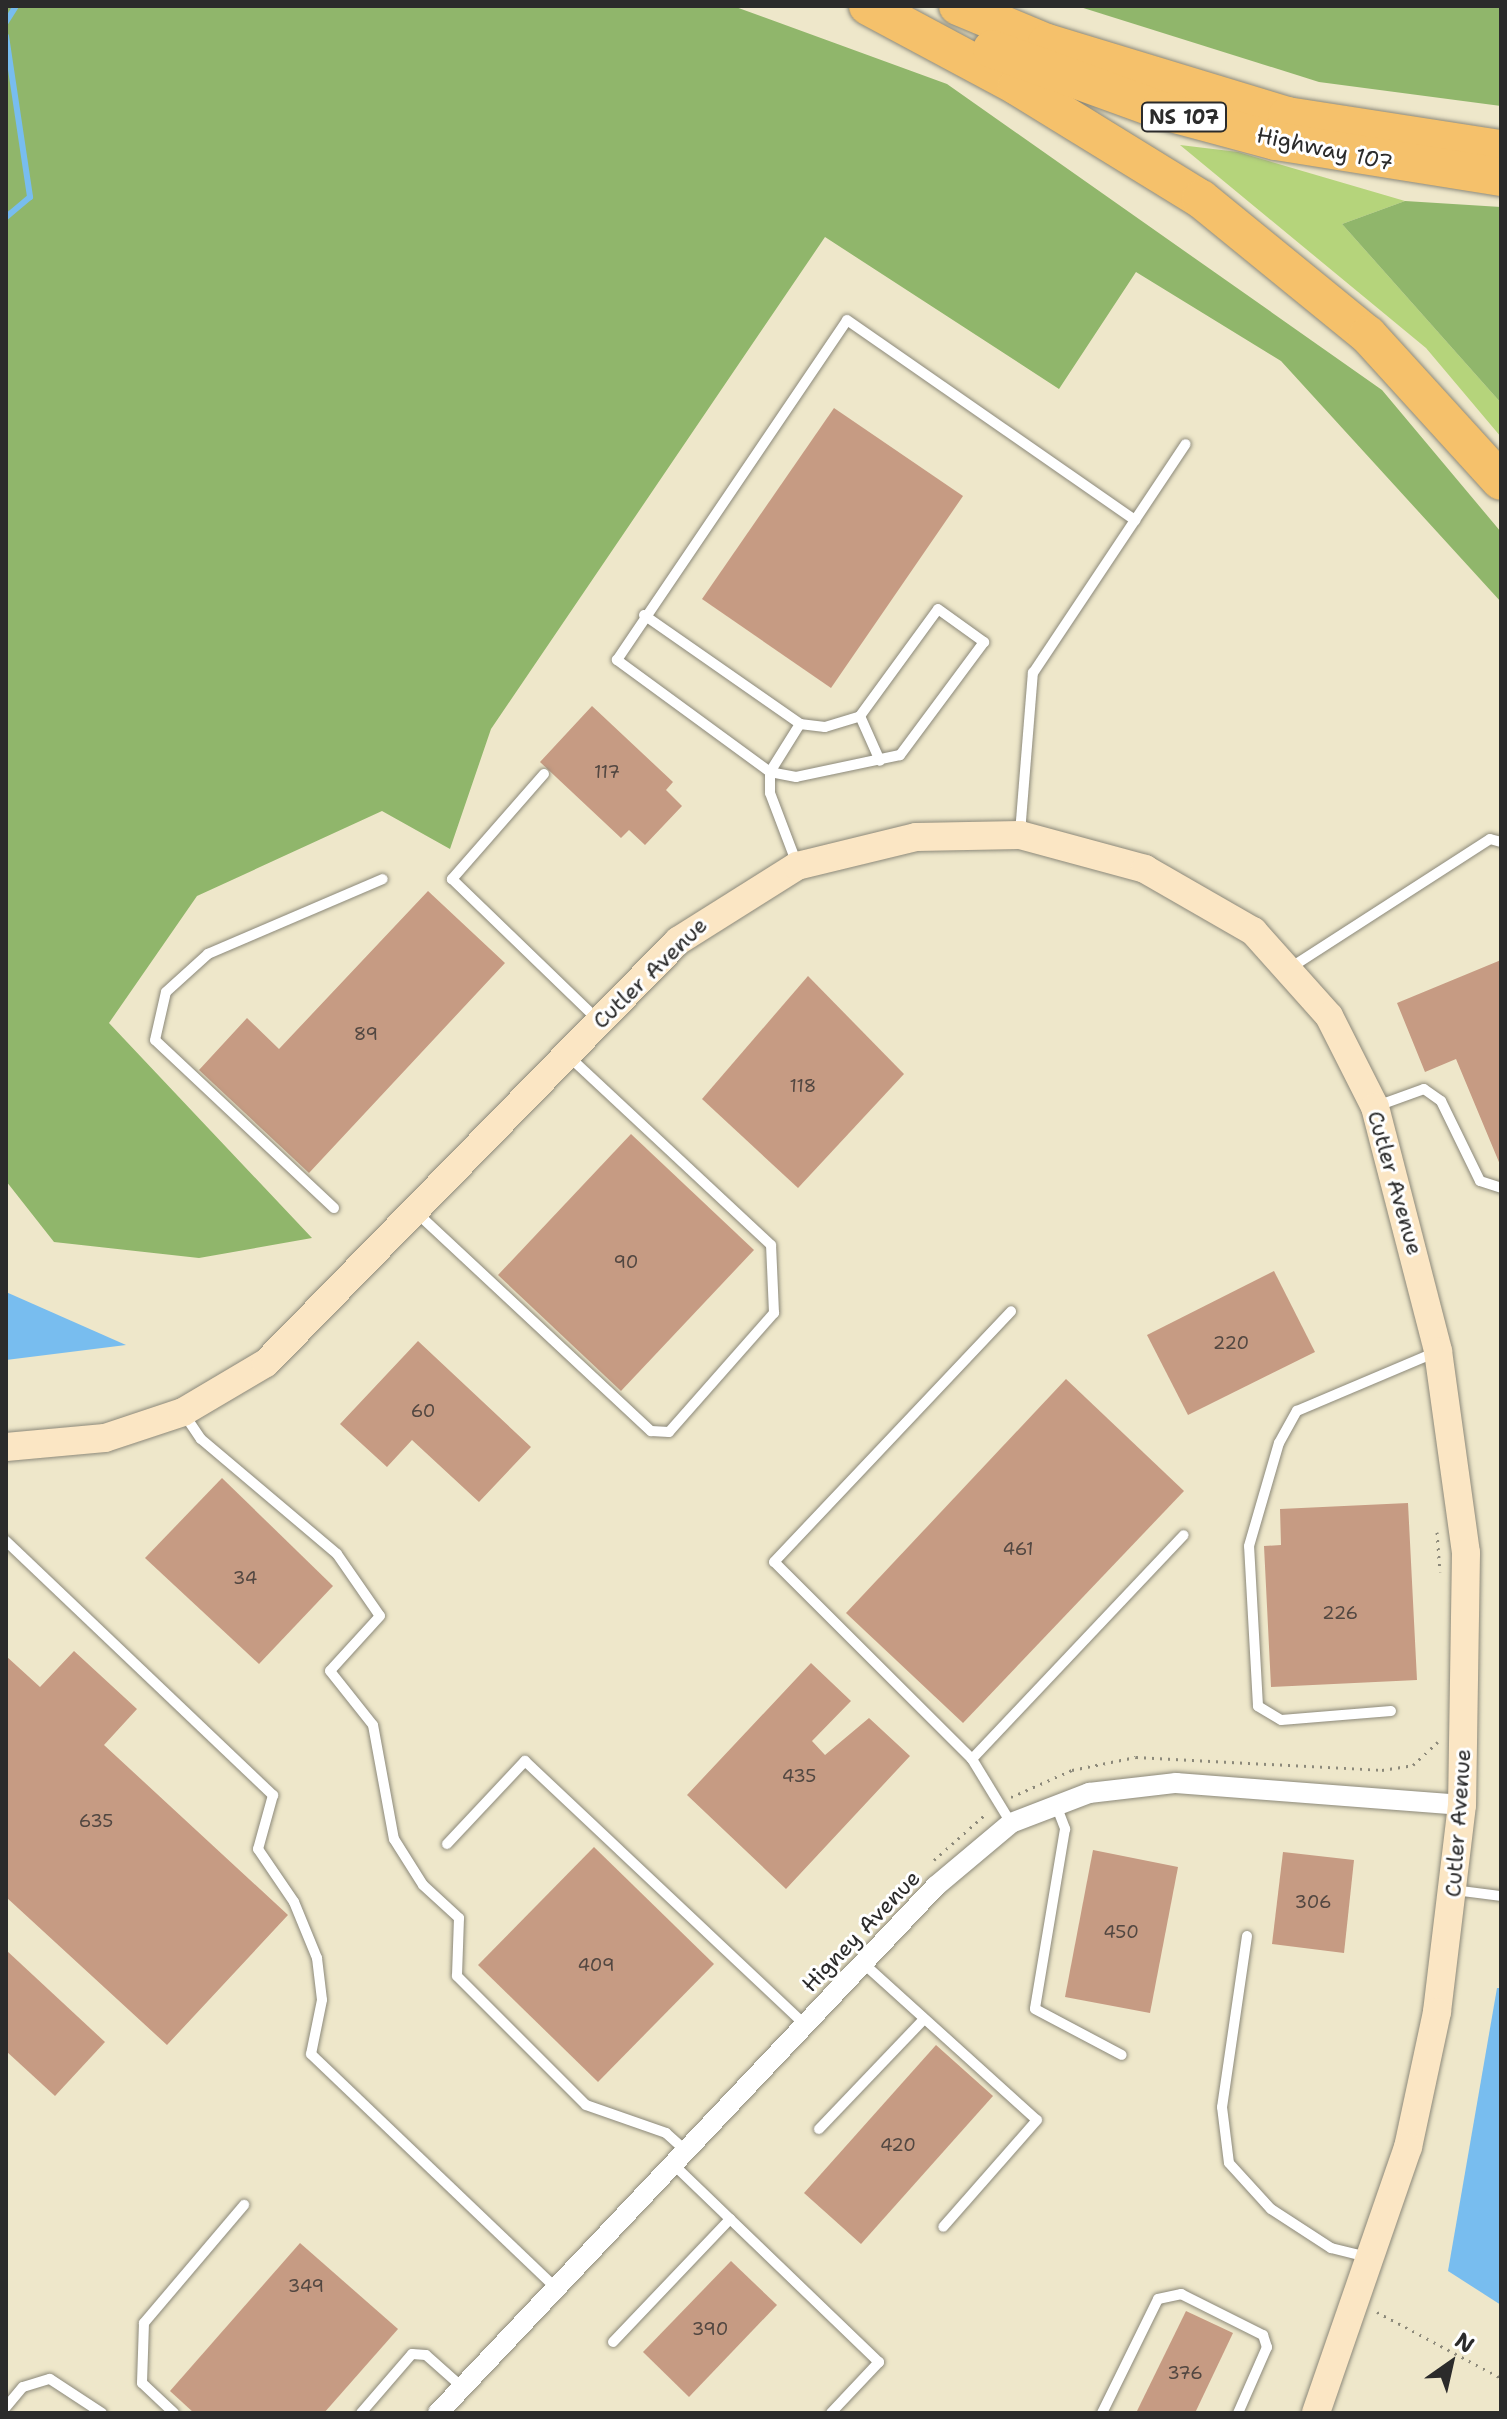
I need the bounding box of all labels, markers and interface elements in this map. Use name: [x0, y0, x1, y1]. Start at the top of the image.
road number: NS 107: [1140, 101, 1228, 133]
street label: Highway 107: [1254, 122, 1396, 176]
house number: 117: [594, 761, 620, 783]
street label: Cutler Avenue: [587, 912, 713, 1034]
house number: 89: [354, 1023, 378, 1045]
house number: 118: [790, 1075, 816, 1097]
street label: Cutler Avenue: [1362, 1108, 1428, 1258]
house number: 90: [614, 1251, 638, 1273]
house number: 220: [1213, 1332, 1249, 1354]
house number: 60: [411, 1400, 435, 1422]
house number: 461: [1003, 1538, 1033, 1560]
house number: 34: [233, 1567, 257, 1589]
house number: 226: [1322, 1602, 1358, 1624]
street label: Cutler Avenue: [1440, 1748, 1476, 1898]
house number: 435: [782, 1765, 816, 1787]
house number: 635: [79, 1810, 113, 1832]
street label: Higney Avenue: [796, 1865, 926, 1997]
house number: 306: [1294, 1891, 1332, 1913]
house number: 450: [1103, 1921, 1139, 1943]
house number: 409: [577, 1954, 615, 1976]
house number: 420: [880, 2134, 916, 2156]
house number: 349: [288, 2275, 324, 2297]
house number: 390: [692, 2318, 728, 2340]
north arrow: [1411, 2323, 1491, 2403]
text: N: [1449, 2326, 1480, 2360]
house number: 376: [1167, 2362, 1203, 2384]

